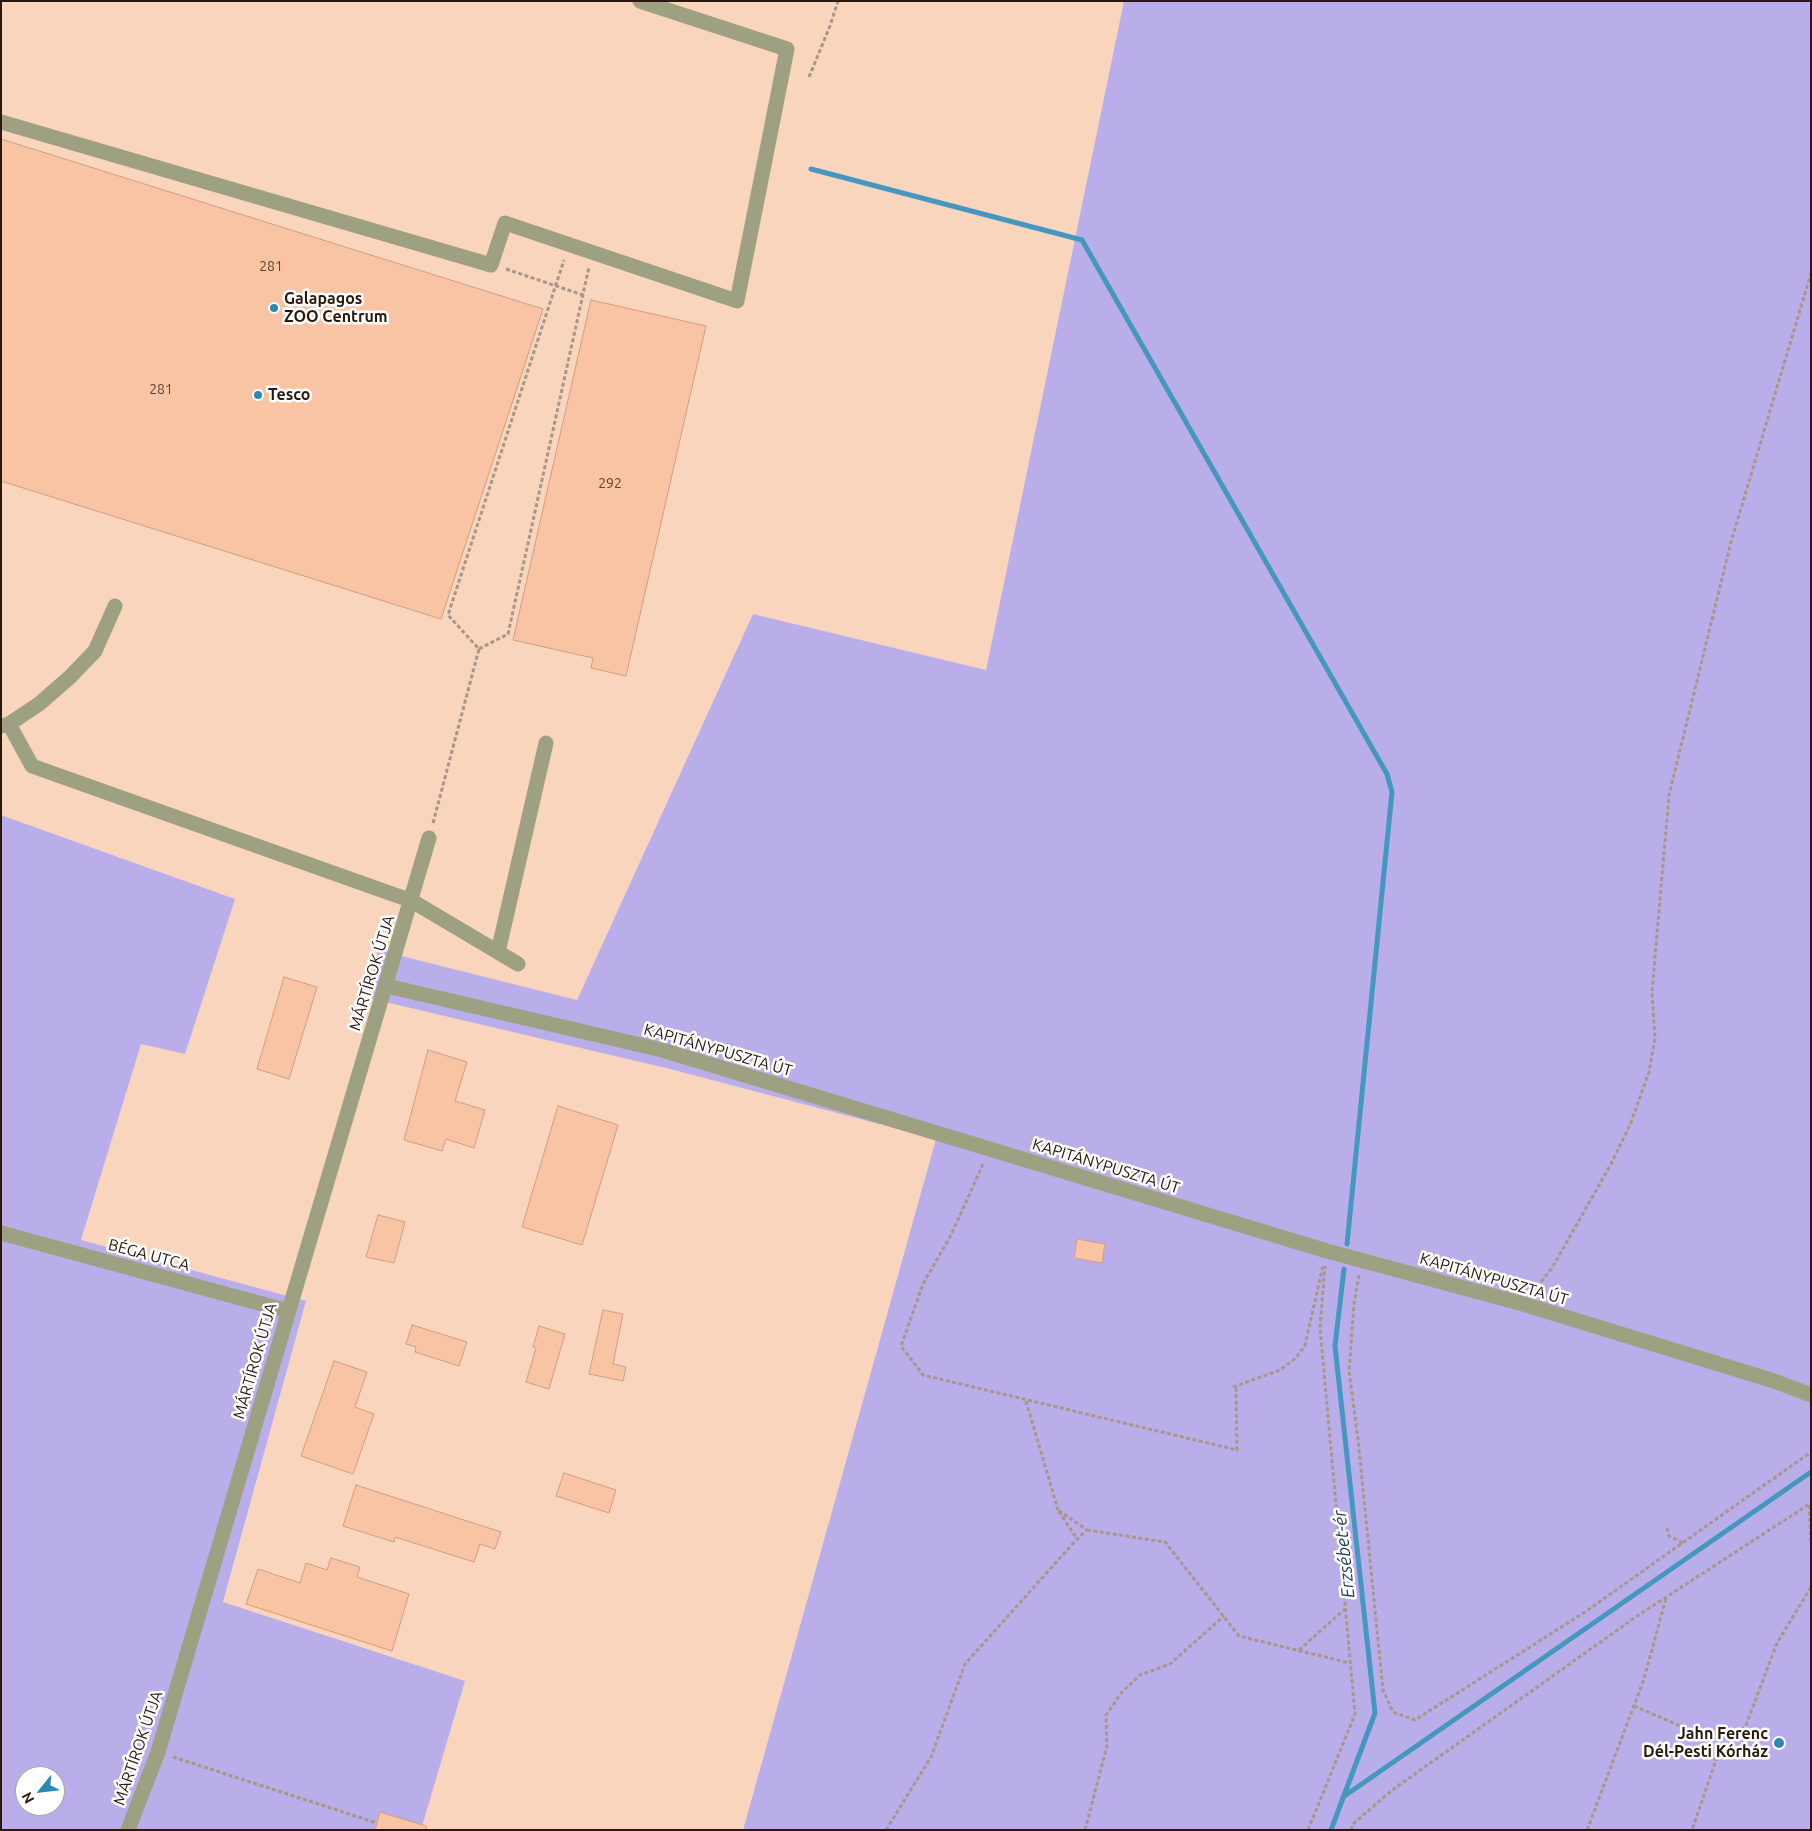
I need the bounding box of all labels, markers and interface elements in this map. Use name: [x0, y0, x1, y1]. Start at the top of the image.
house number: 281: [259, 258, 283, 274]
place label: Galapagos ZOO Centrum: [284, 289, 388, 327]
marker: Galapagos ZOO Centrum: [268, 302, 280, 314]
house number: 281: [149, 381, 173, 397]
place label: Tesco: [268, 385, 310, 405]
marker: Tesco: [252, 389, 264, 401]
house number: 292: [598, 475, 622, 491]
street label: MÁRTÍROK ÚTJA: [345, 913, 399, 1033]
street label: KAPITÁNYPUSZTA ÚT: [642, 1020, 794, 1080]
street label: KAPITÁNYPUSZTA ÚT: [1030, 1134, 1182, 1198]
street label: BÉGA UTCA: [106, 1235, 192, 1275]
street label: KAPITÁNYPUSZTA ÚT: [1418, 1249, 1570, 1309]
street label: MÁRTÍROK ÚTJA: [229, 1301, 281, 1421]
water label: Erzsébet-ér: [1329, 1509, 1359, 1599]
street label: MÁRTÍROK ÚTJA: [109, 1688, 167, 1808]
place label: Jahn Ferenc Dél-Pesti Kórház: [1643, 1724, 1768, 1762]
marker: Jahn Ferenc Dél-Pesti Kórház: [1772, 1736, 1786, 1750]
north arrow: [15, 1766, 65, 1816]
text: N: [18, 1789, 37, 1806]

